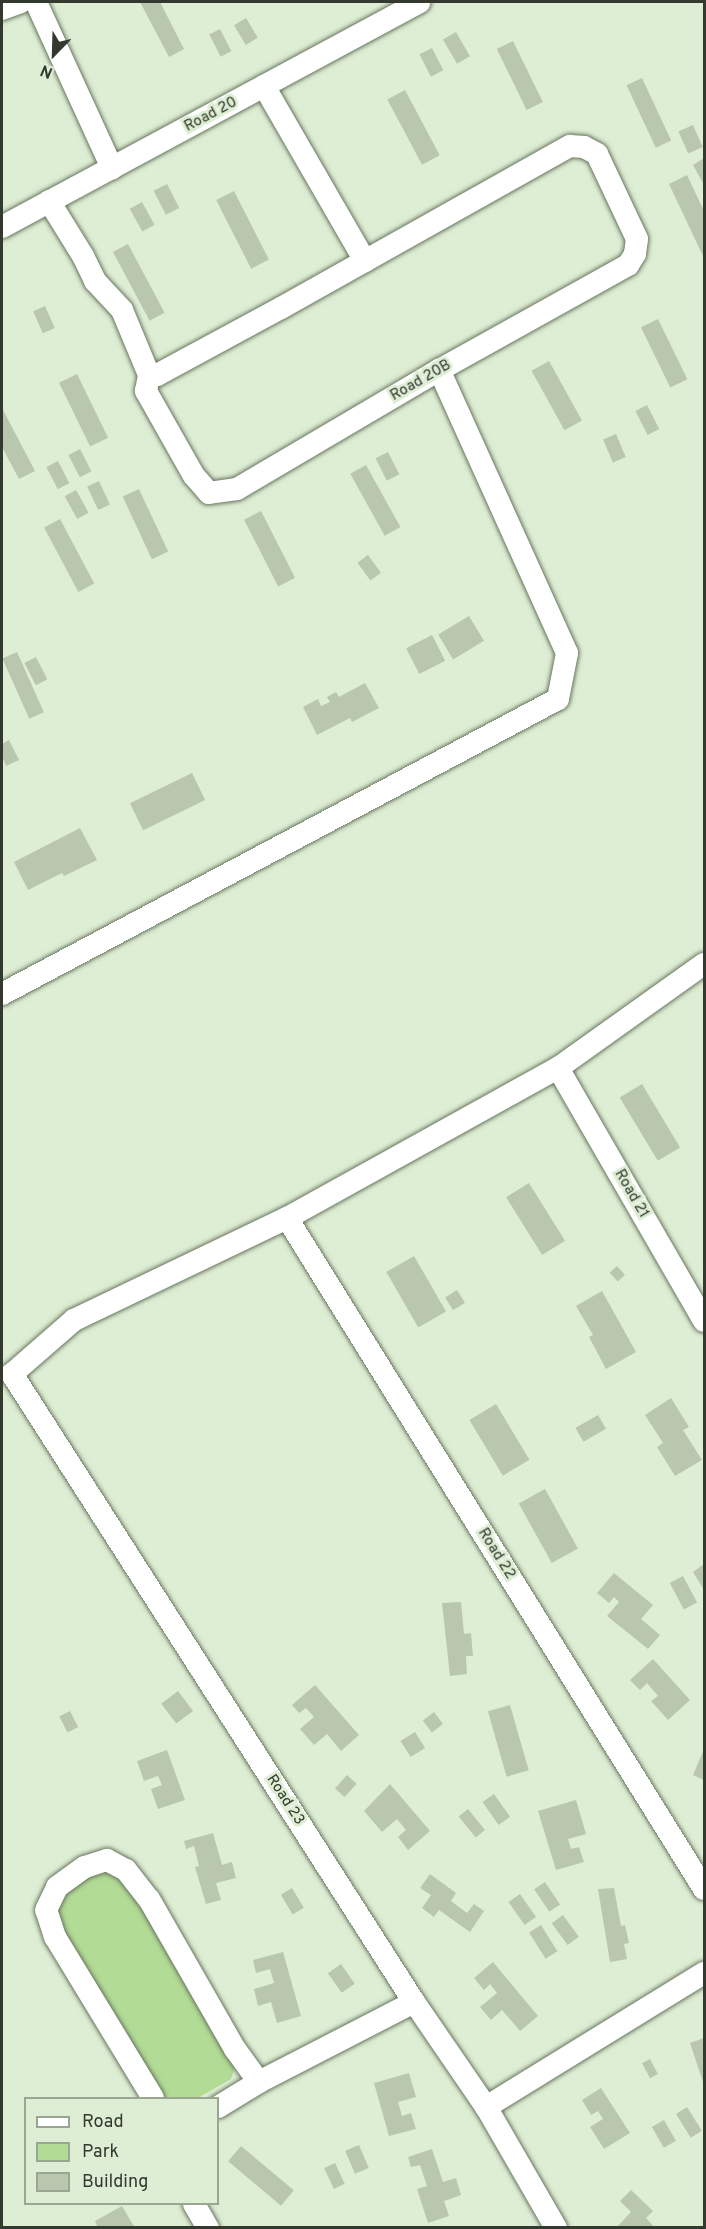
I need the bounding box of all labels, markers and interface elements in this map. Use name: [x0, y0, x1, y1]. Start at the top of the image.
north arrow: [24, 24, 84, 84]
text: N: [38, 59, 56, 82]
street label: Road 20: [182, 94, 240, 136]
street label: Road 20B: [388, 356, 454, 406]
street label: Road 21: [610, 1167, 652, 1221]
street label: Road 22: [473, 1525, 519, 1583]
street label: Road 23: [262, 1771, 308, 1829]
legend: [24, 2097, 219, 2205]
text: Road: [82, 2111, 124, 2134]
text: Park: [82, 2141, 119, 2164]
text: Building: [82, 2171, 148, 2194]

